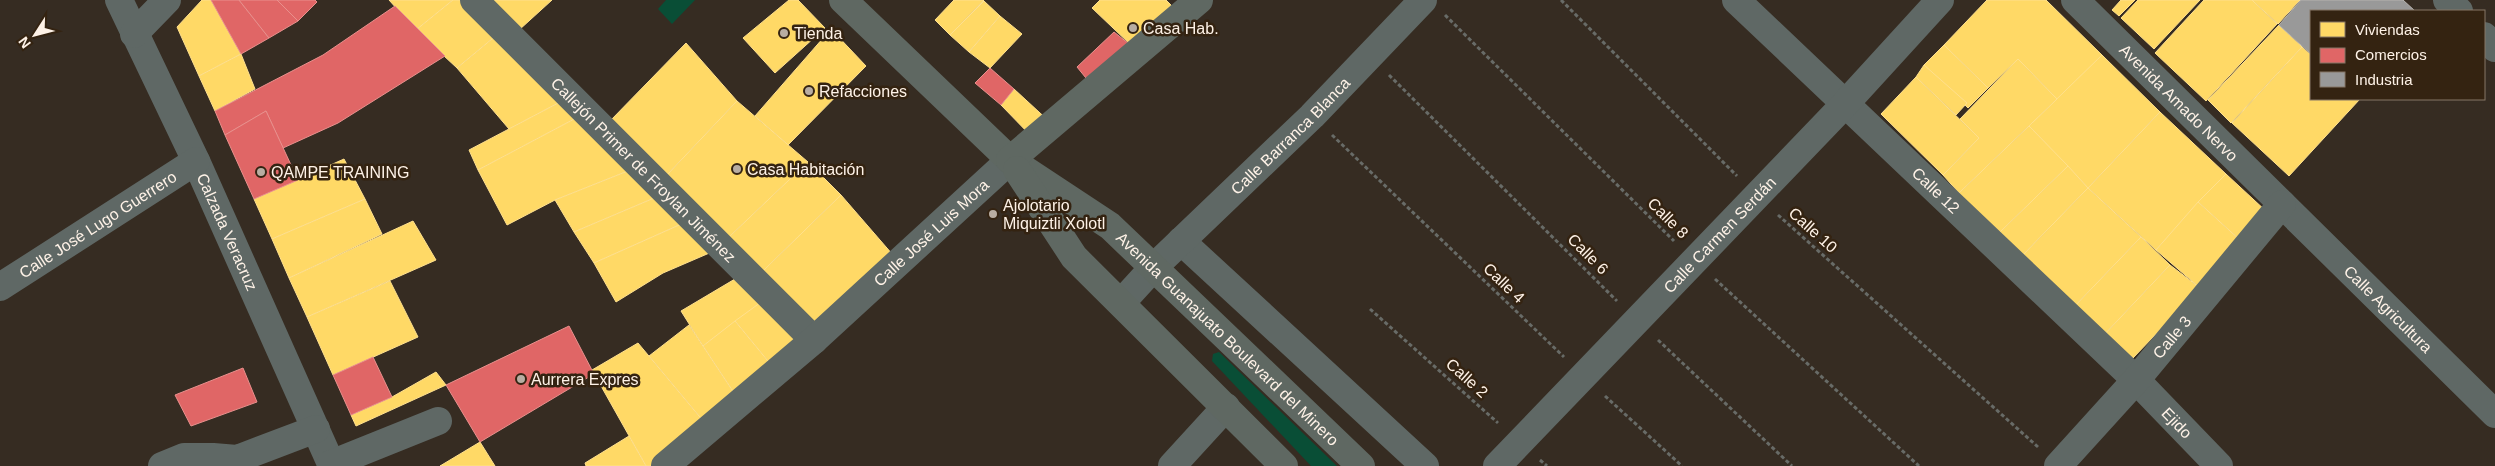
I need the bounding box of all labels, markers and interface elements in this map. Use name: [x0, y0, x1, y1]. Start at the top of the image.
north arrow: [10, 10, 60, 60]
legend: [2310, 10, 2485, 100]
place label: Casa Hab.: [1143, 20, 1219, 37]
text: Viviendas: [2355, 21, 2420, 38]
marker: Casa Hab.: [1127, 22, 1139, 34]
place label: Tienda: [794, 25, 842, 42]
marker: Tienda: [778, 27, 790, 39]
text: N: [15, 34, 34, 51]
street label: Avenida Amado Nervo: [2116, 41, 2242, 164]
text: Comercios: [2355, 46, 2427, 63]
text: Industria: [2355, 71, 2413, 88]
street label: Callejón Primer de Froylan Jiménez: [548, 74, 739, 265]
street label: Calle Barranca Blanca: [1227, 74, 1353, 197]
place label: Refacciones: [819, 83, 907, 100]
marker: Refacciones: [803, 85, 815, 97]
place label: Casa Habitación: [747, 161, 864, 178]
marker: Casa Habitación: [731, 163, 743, 175]
place label: QAMPE TRAINING: [271, 164, 409, 181]
street label: Calle 12: [1909, 164, 1963, 217]
marker: QAMPE TRAINING: [255, 166, 267, 178]
street label: Calle José Lugo Guerrero: [16, 167, 179, 281]
street label: Calzada Veracruz: [194, 171, 261, 293]
street label: Calle Carmen Serdán: [1660, 173, 1779, 296]
street label: Calle José Luis Mora: [870, 176, 992, 289]
street label: Calle 8: [1644, 194, 1692, 242]
place label: Ajolotario Miquiztli Xolotl: [1003, 197, 1105, 232]
street label: Calle 10: [1785, 204, 1841, 256]
marker: Ajolotario Miquiztli Xolotl: [987, 208, 999, 220]
street label: Avenida Guanajuato Boulevard del Minero: [1113, 229, 1342, 449]
street label: Calle 6: [1564, 230, 1612, 278]
street label: Calle 4: [1480, 260, 1528, 306]
street label: Calle Agricultura: [2341, 262, 2436, 356]
street label: Calle 3: [2149, 312, 2194, 362]
street label: Calle 2: [1443, 355, 1491, 401]
place label: Aurrera Expres: [531, 371, 639, 388]
marker: Aurrera Expres: [515, 373, 527, 385]
street label: Ejido: [2159, 404, 2196, 441]

